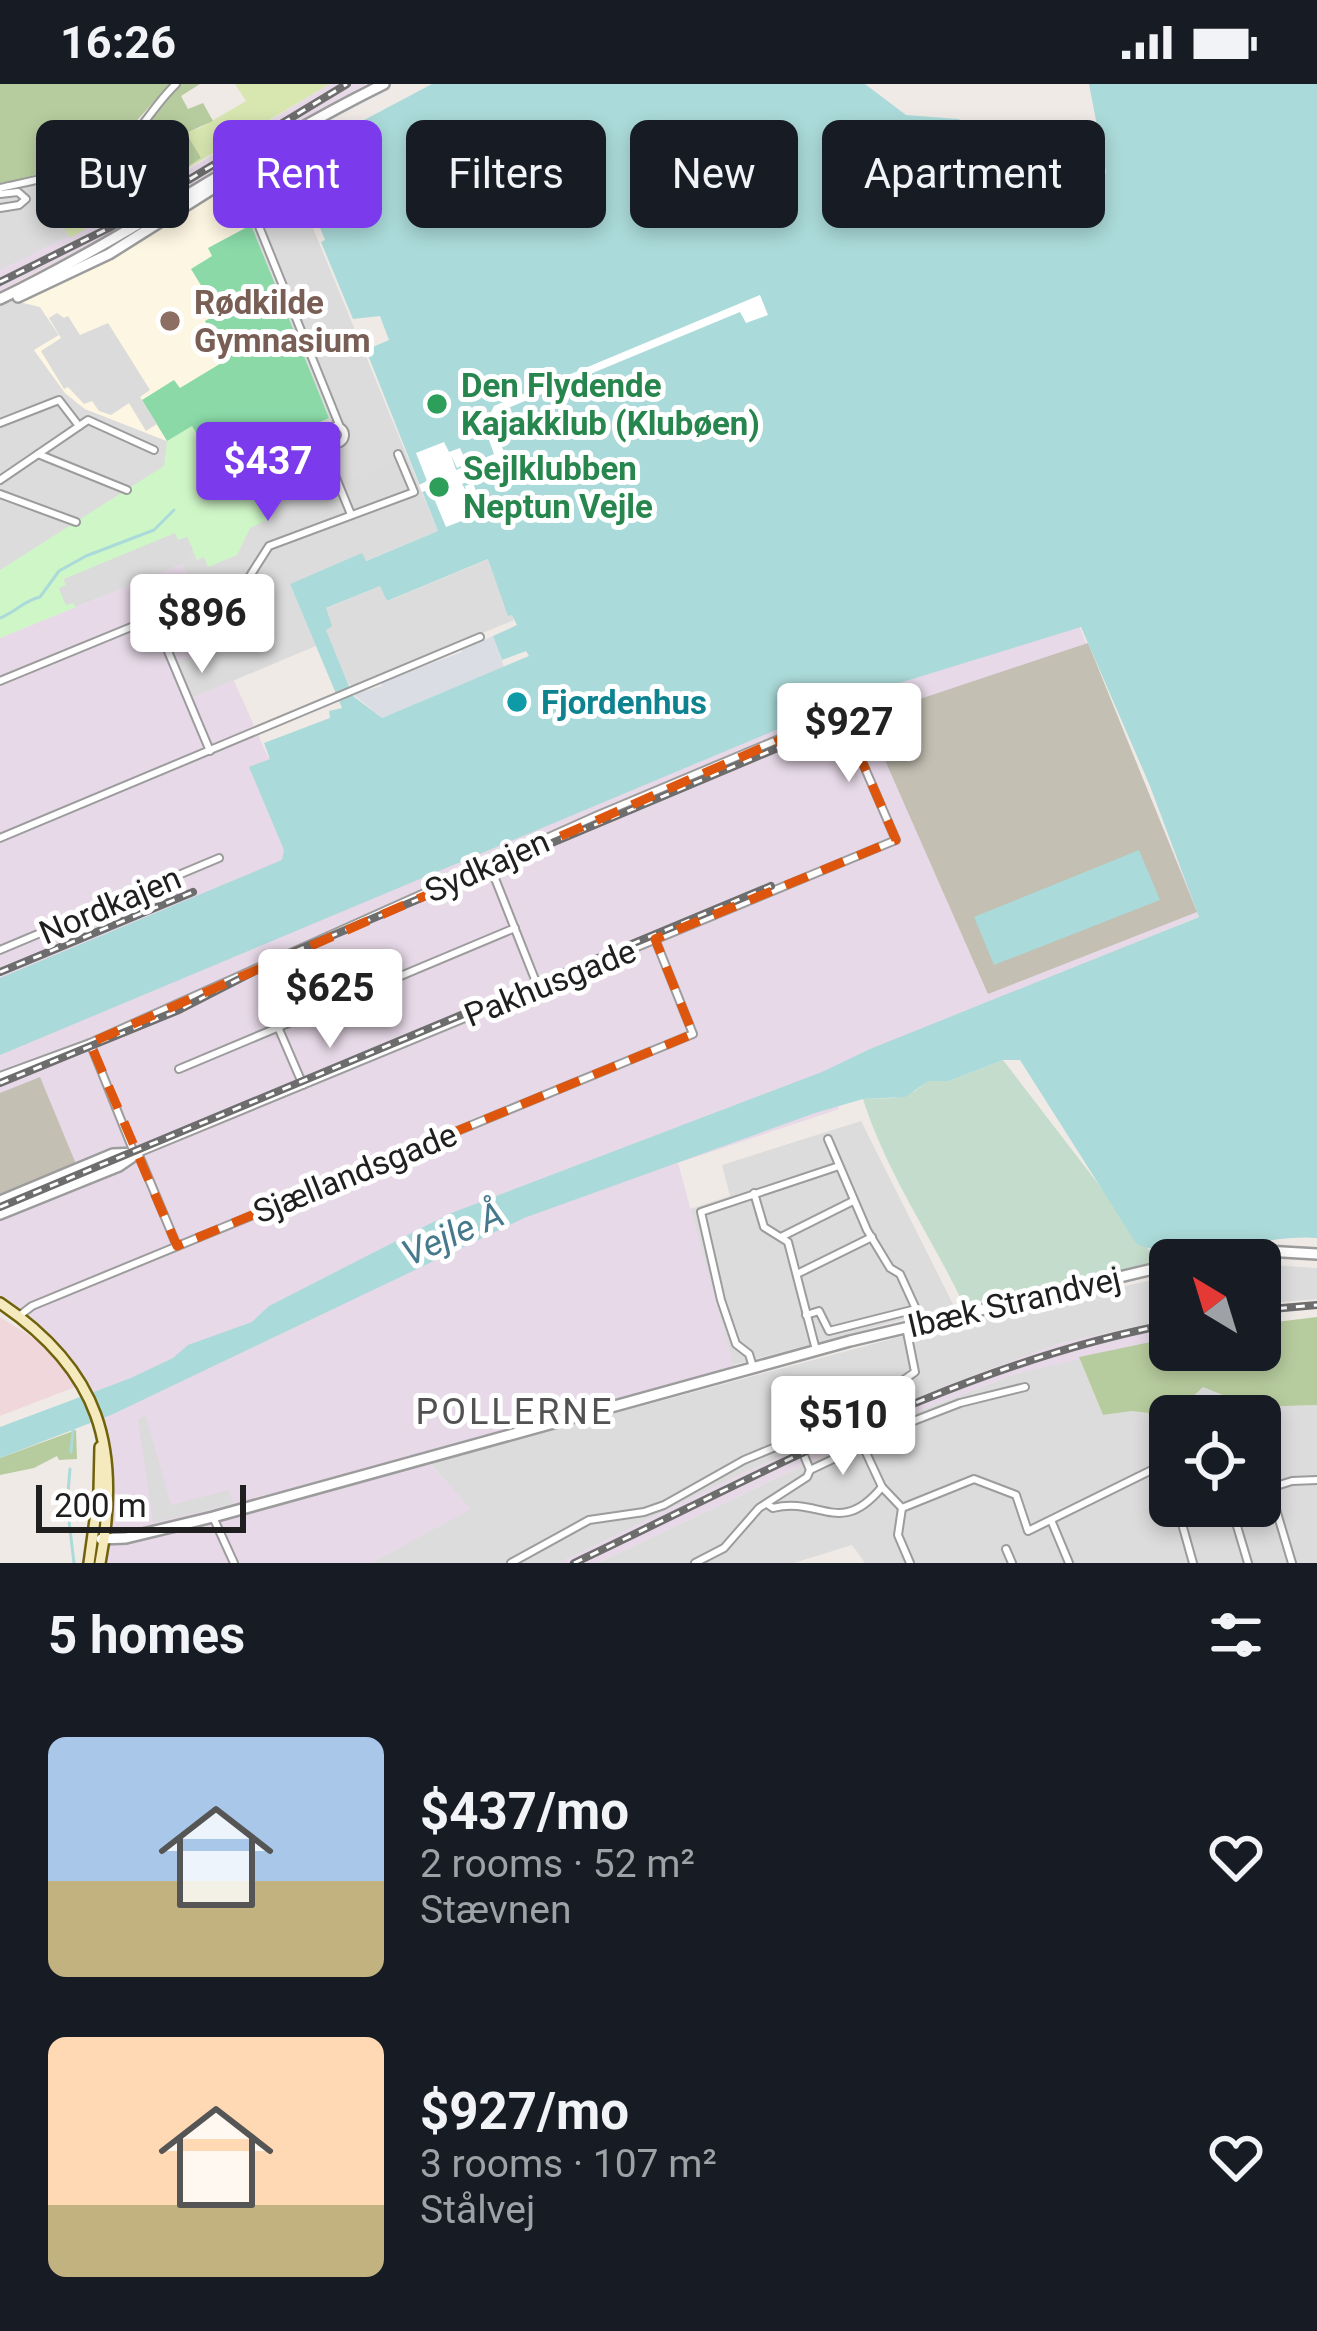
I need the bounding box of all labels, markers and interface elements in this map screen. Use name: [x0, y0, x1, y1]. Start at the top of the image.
text: 16:26: [60, 16, 176, 69]
chip: Buy: [36, 120, 189, 228]
chip: Rent: [213, 120, 382, 228]
chip: Filters: [406, 120, 606, 228]
chip: New: [630, 120, 798, 228]
chip: Apartment: [822, 120, 1105, 228]
place label: Rødkilde Gymnasium: [194, 283, 371, 360]
marker: Rødkilde Gymnasium: [157, 308, 183, 334]
place label: Den Flydende Kajakklub (Klubøen): [461, 366, 760, 443]
marker: Den Flydende Kajakklub (Klubøen): [424, 391, 450, 417]
pin: $437: [197, 422, 339, 524]
text: $437: [223, 438, 313, 484]
place label: Sejlklubben Neptun Vejle: [463, 449, 653, 526]
marker: Sejlklubben Neptun Vejle: [426, 474, 452, 500]
pin: $896: [131, 574, 273, 676]
text: $896: [157, 590, 247, 636]
place label: Fjordenhus: [541, 683, 707, 722]
pin: $927: [778, 683, 920, 785]
marker: Fjordenhus: [504, 689, 530, 715]
text: $927: [804, 699, 894, 745]
street label: Sydkajen: [419, 821, 555, 911]
street label: Nordkajen: [33, 858, 187, 952]
street label: Pakhusgade: [459, 931, 641, 1035]
pin: $625: [259, 949, 401, 1051]
text: $625: [285, 965, 375, 1011]
street label: Sjællandsgade: [248, 1114, 462, 1232]
water label: Vejle Å: [395, 1191, 510, 1275]
north arrow: [1149, 1239, 1281, 1371]
map controls: [1149, 1239, 1281, 1527]
street label: Ibæk Strandvej: [904, 1259, 1124, 1345]
pin: $510: [772, 1376, 914, 1478]
district label: POLLERNE: [415, 1391, 615, 1433]
text: $510: [798, 1392, 888, 1438]
button: locate: [1149, 1395, 1281, 1527]
scale bar: [36, 1479, 246, 1532]
text: 200 m: [54, 1486, 147, 1525]
icon: filters: [1203, 1602, 1269, 1668]
text: 5 homes: [48, 1606, 245, 1665]
text: $437/mo: [420, 1782, 629, 1841]
icon: home: [144, 1785, 288, 1929]
icon: heart: [1203, 1824, 1269, 1890]
text: 2 rooms · 52 m²: [420, 1841, 695, 1887]
text: Stævnen: [420, 1887, 572, 1933]
text: $927/mo: [420, 2082, 629, 2141]
icon: home: [144, 2085, 288, 2229]
icon: heart: [1203, 2124, 1269, 2190]
text: 3 rooms · 107 m²: [420, 2141, 717, 2187]
text: Stålvej: [420, 2187, 535, 2233]

